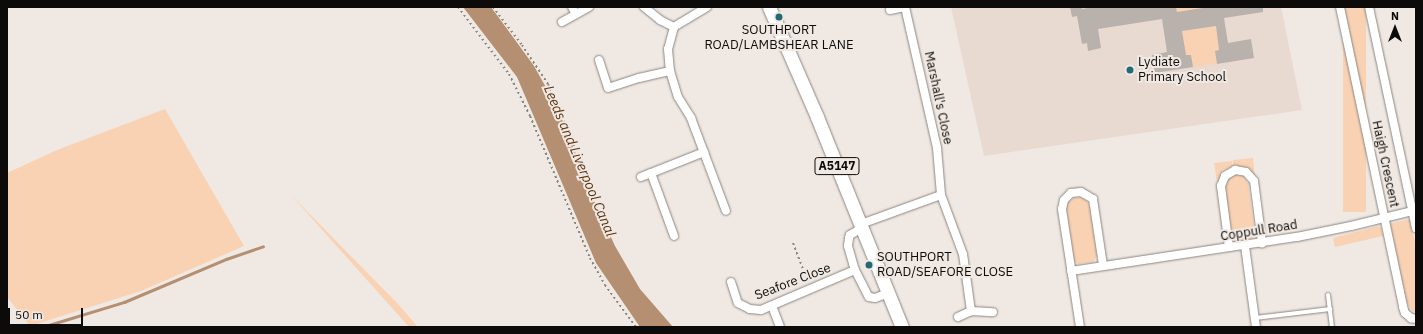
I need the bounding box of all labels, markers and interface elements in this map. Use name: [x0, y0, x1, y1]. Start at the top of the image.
north arrow: [1375, 8, 1415, 48]
text: N: [1391, 9, 1399, 23]
marker: SOUTHPORT ROAD/LAMBSHEAR LANE: [774, 12, 784, 22]
place label: SOUTHPORT ROAD/LAMBSHEAR LANE: [704, 23, 854, 54]
street label: Marshall's Close: [921, 50, 955, 146]
place label: Lydiate Primary School: [1138, 55, 1226, 86]
marker: Lydiate Primary School: [1125, 65, 1135, 75]
water label: Leeds and Liverpool Canal: [541, 83, 619, 239]
street label: Haigh Crescent: [1368, 119, 1402, 209]
road number: A5147: [814, 156, 860, 176]
street label: Coppull Road: [1219, 217, 1299, 245]
place label: SOUTHPORT ROAD/SEAFORE CLOSE: [877, 250, 1013, 281]
street label: Seafore Close: [753, 260, 833, 304]
marker: SOUTHPORT ROAD/SEAFORE CLOSE: [864, 260, 874, 270]
scale bar: [10, 300, 85, 326]
text: 50 m: [15, 307, 43, 322]

